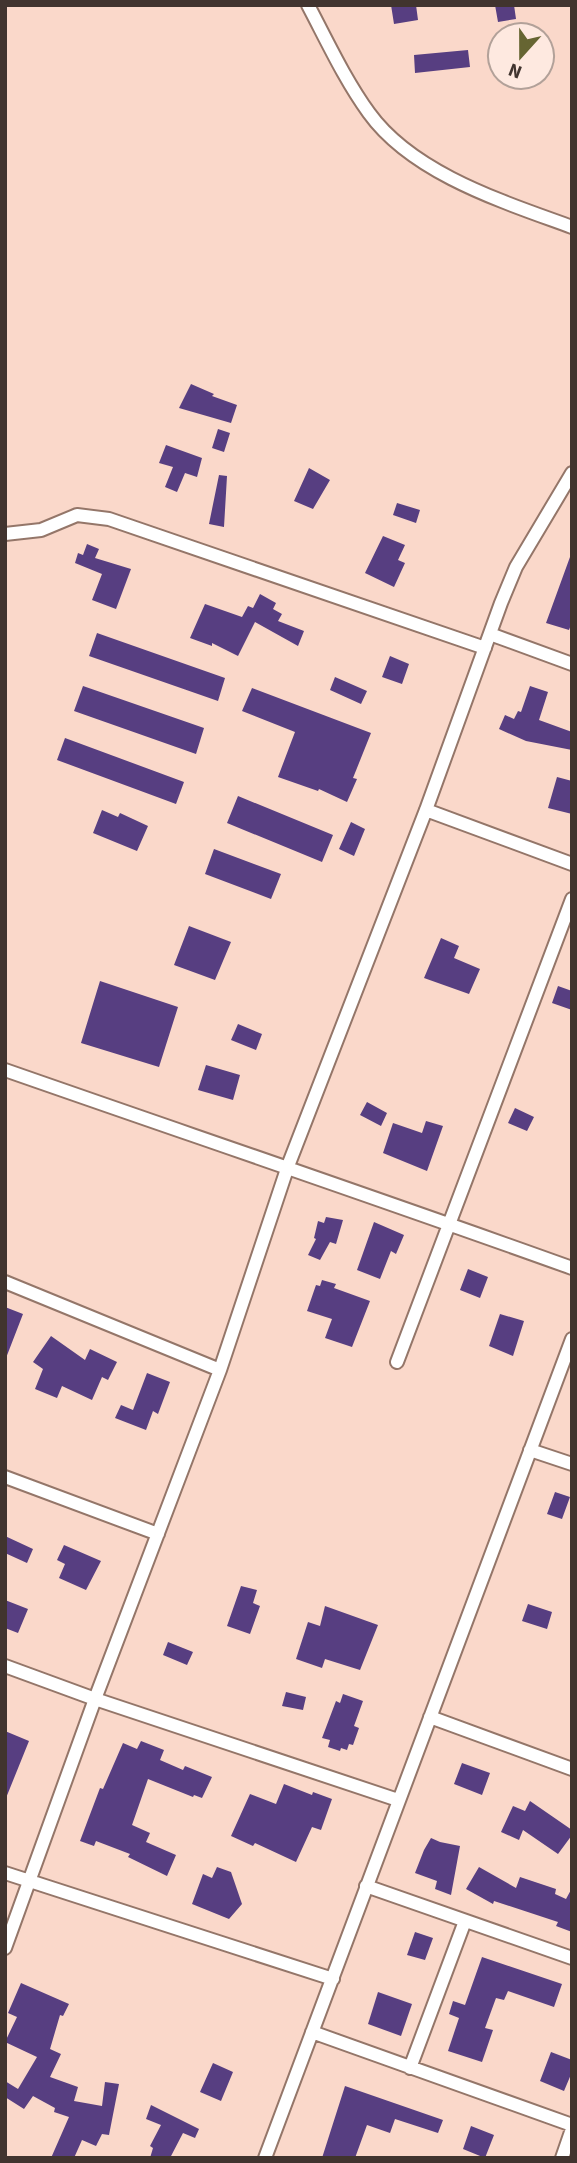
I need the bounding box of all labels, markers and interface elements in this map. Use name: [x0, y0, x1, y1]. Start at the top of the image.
north arrow: [486, 21, 556, 91]
text: N: [505, 56, 526, 85]

